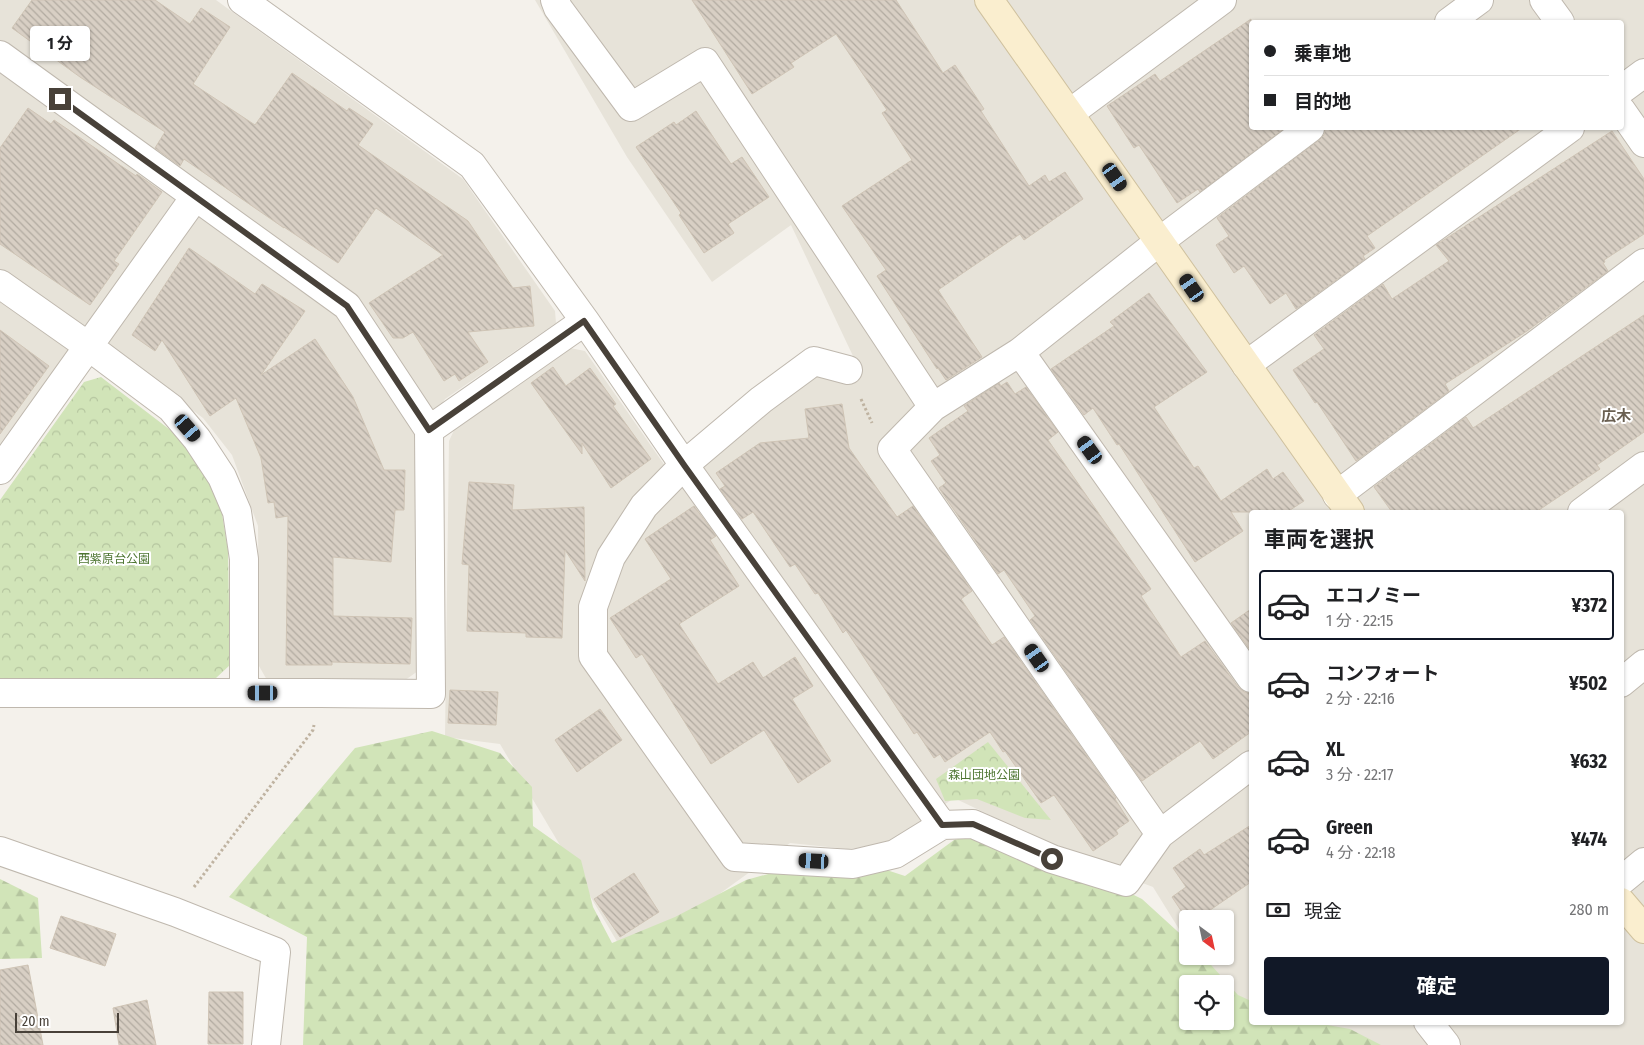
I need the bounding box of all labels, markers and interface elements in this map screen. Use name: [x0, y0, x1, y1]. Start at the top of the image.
callout: 1 分: [30, 27, 90, 62]
text: 1 分: [47, 34, 73, 53]
text: 乗車地: [1294, 42, 1351, 65]
route end: [49, 88, 71, 110]
text: 目的地: [1294, 90, 1351, 113]
car: [1100, 160, 1129, 194]
car: [1177, 271, 1206, 305]
district label: 広木: [1601, 407, 1631, 425]
car: [172, 412, 203, 444]
car: [1075, 433, 1104, 467]
text: 車両を選択: [1264, 526, 1374, 553]
park label: 西紫原台公園: [78, 552, 150, 566]
icon: car: [1266, 583, 1311, 628]
text: エコノミー: [1326, 584, 1421, 607]
text: ¥372: [1572, 594, 1607, 617]
text: 1 分 · 22:15: [1326, 611, 1393, 630]
car: [1022, 641, 1051, 675]
icon: car: [1266, 661, 1311, 706]
text: コンフォート: [1326, 662, 1439, 685]
text: ¥502: [1569, 672, 1607, 695]
car: [248, 686, 278, 701]
text: 2 分 · 22:16: [1326, 689, 1395, 708]
text: XL: [1326, 738, 1345, 761]
icon: car: [1266, 739, 1311, 784]
text: ¥632: [1570, 750, 1607, 773]
text: 3 分 · 22:17: [1326, 765, 1393, 784]
park label: 森山団地公園: [948, 768, 1020, 782]
text: Green: [1326, 816, 1373, 839]
icon: car: [1266, 817, 1311, 862]
text: ¥474: [1571, 828, 1607, 851]
text: 4 分 · 22:18: [1326, 843, 1396, 862]
route start: [1041, 848, 1063, 870]
car: [798, 853, 829, 869]
icon: cash: [1264, 896, 1292, 924]
text: 現金: [1304, 900, 1342, 923]
text: 280 m: [1570, 900, 1609, 919]
north arrow: [1179, 910, 1234, 965]
map controls: [1179, 910, 1234, 1030]
button: 確定: [1264, 957, 1609, 1015]
button: locate: [1179, 975, 1234, 1030]
scale bar: [15, 1010, 119, 1033]
text: 20 m: [22, 1013, 50, 1030]

